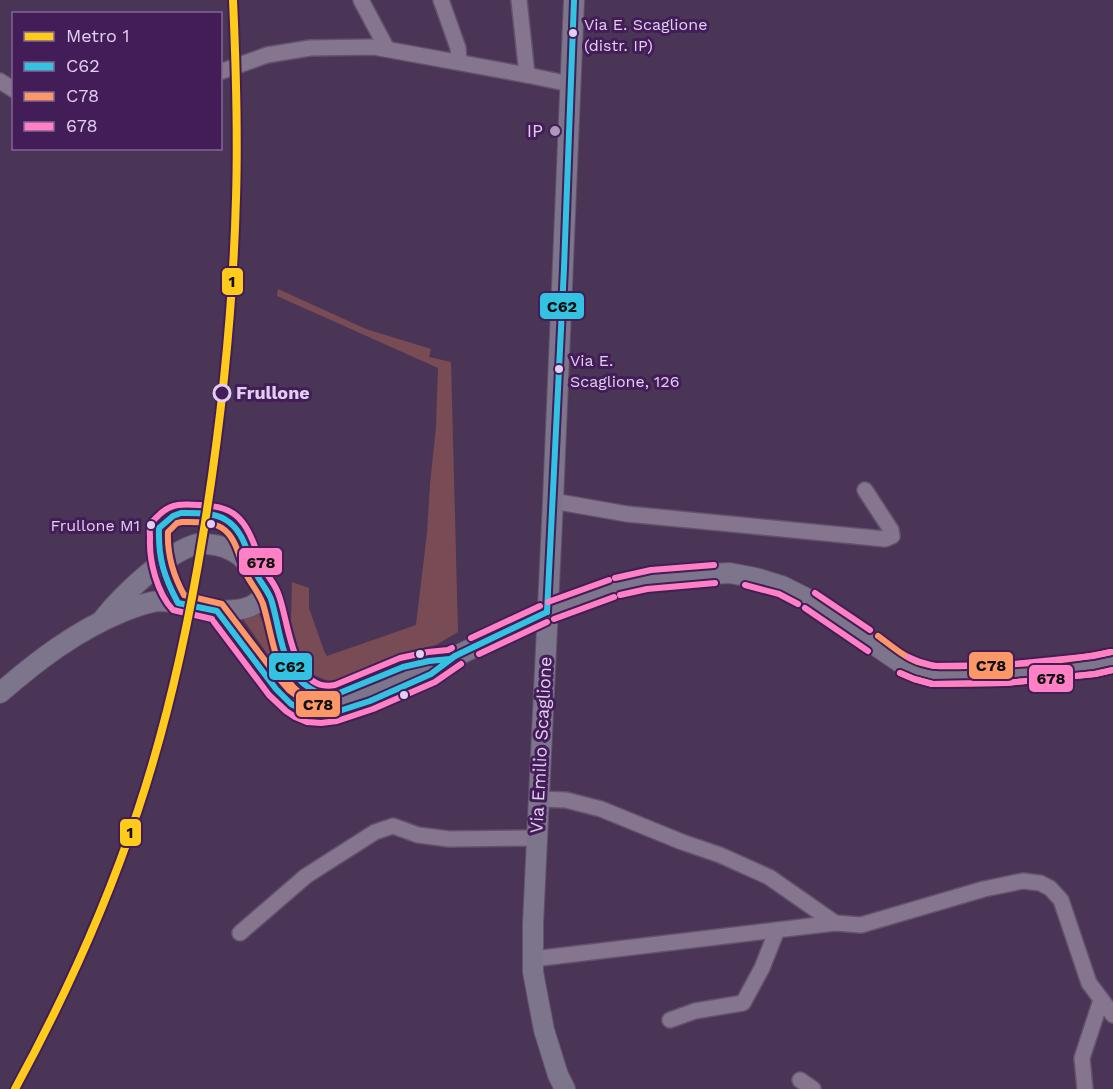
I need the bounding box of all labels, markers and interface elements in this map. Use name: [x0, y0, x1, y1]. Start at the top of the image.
legend: [12, 12, 222, 150]
place label: Via E. Scaglione (distr. IP): [584, 15, 707, 55]
text: Metro 1: [66, 25, 130, 46]
marker: Via E. Scaglione (distr. IP): [567, 27, 579, 39]
text: C62: [66, 55, 100, 76]
text: C78: [66, 85, 99, 106]
text: 678: [66, 115, 98, 136]
place label: IP: [527, 120, 543, 141]
marker: IP: [548, 124, 562, 138]
line badge: 1: [221, 267, 244, 296]
text: 1: [229, 272, 235, 291]
line badge: C62: [539, 292, 585, 320]
text: C62: [547, 297, 577, 316]
place label: Via E. Scaglione, 126: [570, 351, 679, 391]
marker: Via E. Scaglione, 126: [553, 363, 565, 375]
place label: Frullone: [236, 382, 310, 403]
marker: Frullone: [213, 384, 231, 402]
place label: Frullone M1: [51, 516, 140, 535]
unlabelled marker: [205, 518, 217, 530]
marker: Frullone M1: [145, 519, 157, 531]
line badge: 678: [238, 547, 283, 576]
text: 678: [247, 553, 275, 572]
unlabelled marker: [414, 648, 426, 660]
line badge: C78: [968, 651, 1014, 680]
line badge: C62: [268, 652, 313, 681]
street label: Via Emilio Scaglione: [525, 656, 556, 834]
text: C78: [976, 656, 1006, 675]
text: C62: [275, 657, 305, 676]
line badge: 678: [1028, 664, 1074, 693]
text: 678: [1037, 669, 1065, 688]
unlabelled marker: [398, 689, 410, 701]
line badge: C78: [295, 690, 341, 718]
text: C78: [303, 695, 333, 714]
line badge: 1: [119, 818, 142, 847]
text: 1: [127, 823, 133, 842]

